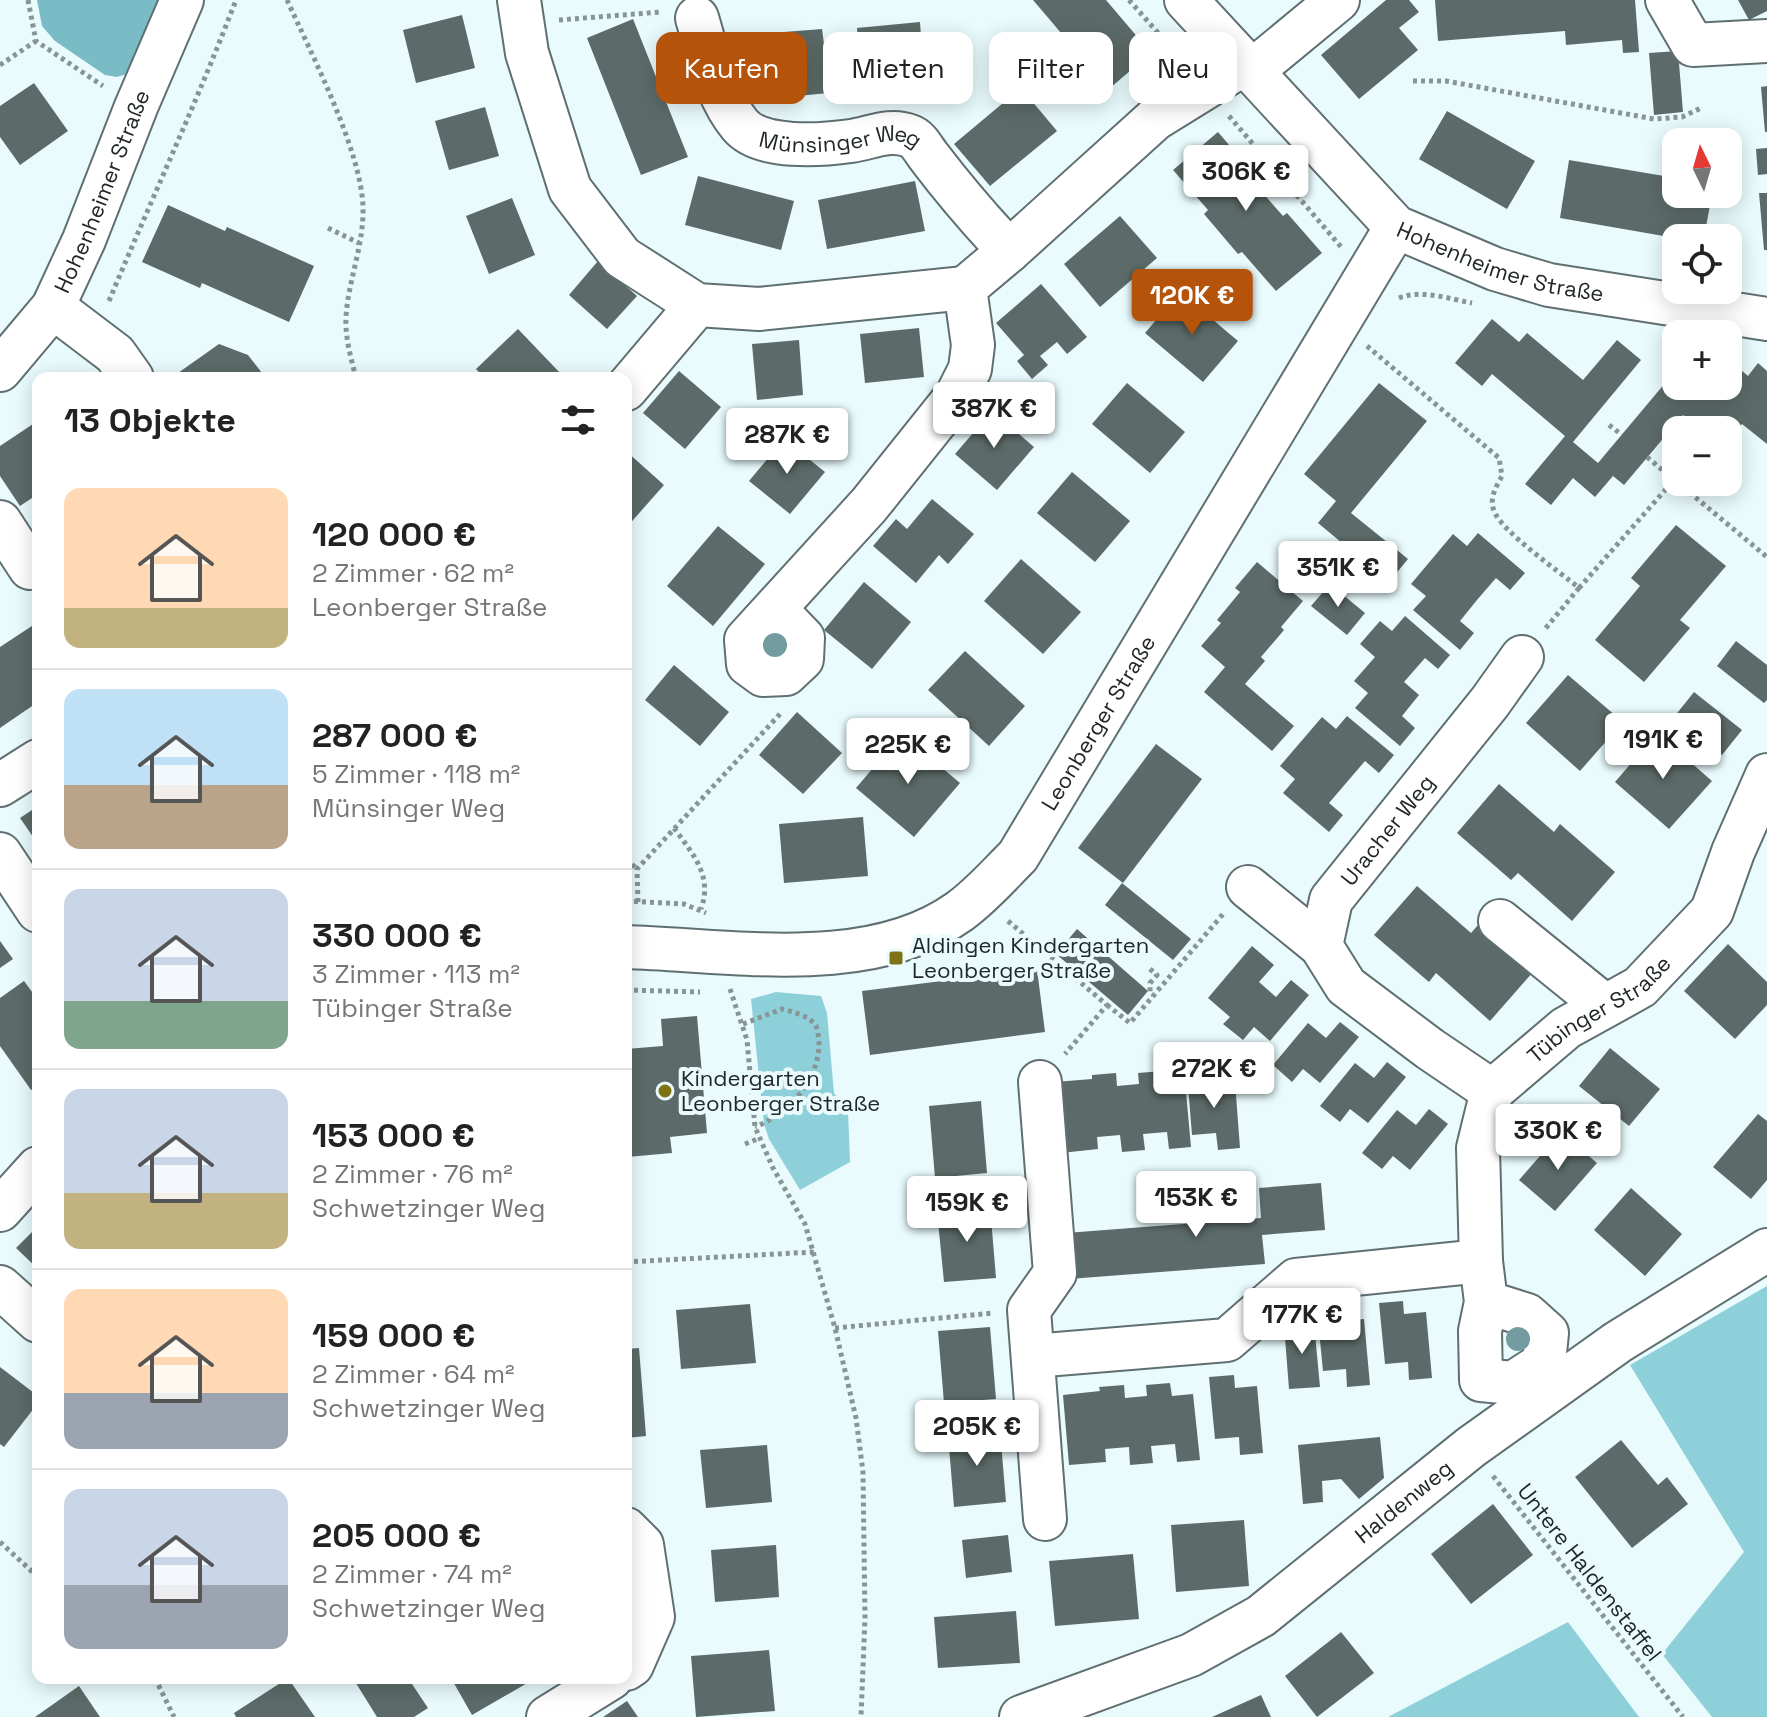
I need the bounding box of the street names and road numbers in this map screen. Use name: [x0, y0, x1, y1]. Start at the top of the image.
street label: Hohenheimer Straße: [48, 85, 156, 297]
street label: Münsinger Weg: [756, 118, 928, 158]
street label: Hohenheimer Straße: [1393, 215, 1606, 307]
street label: Leonberger Straße: [1035, 630, 1161, 815]
street label: Uracher Weg: [1334, 769, 1440, 891]
street label: Tübinger Straße: [1521, 949, 1677, 1069]
street label: Haldenweg: [1349, 1454, 1458, 1549]
street label: Untere Haldenstaffel: [1512, 1477, 1668, 1667]

